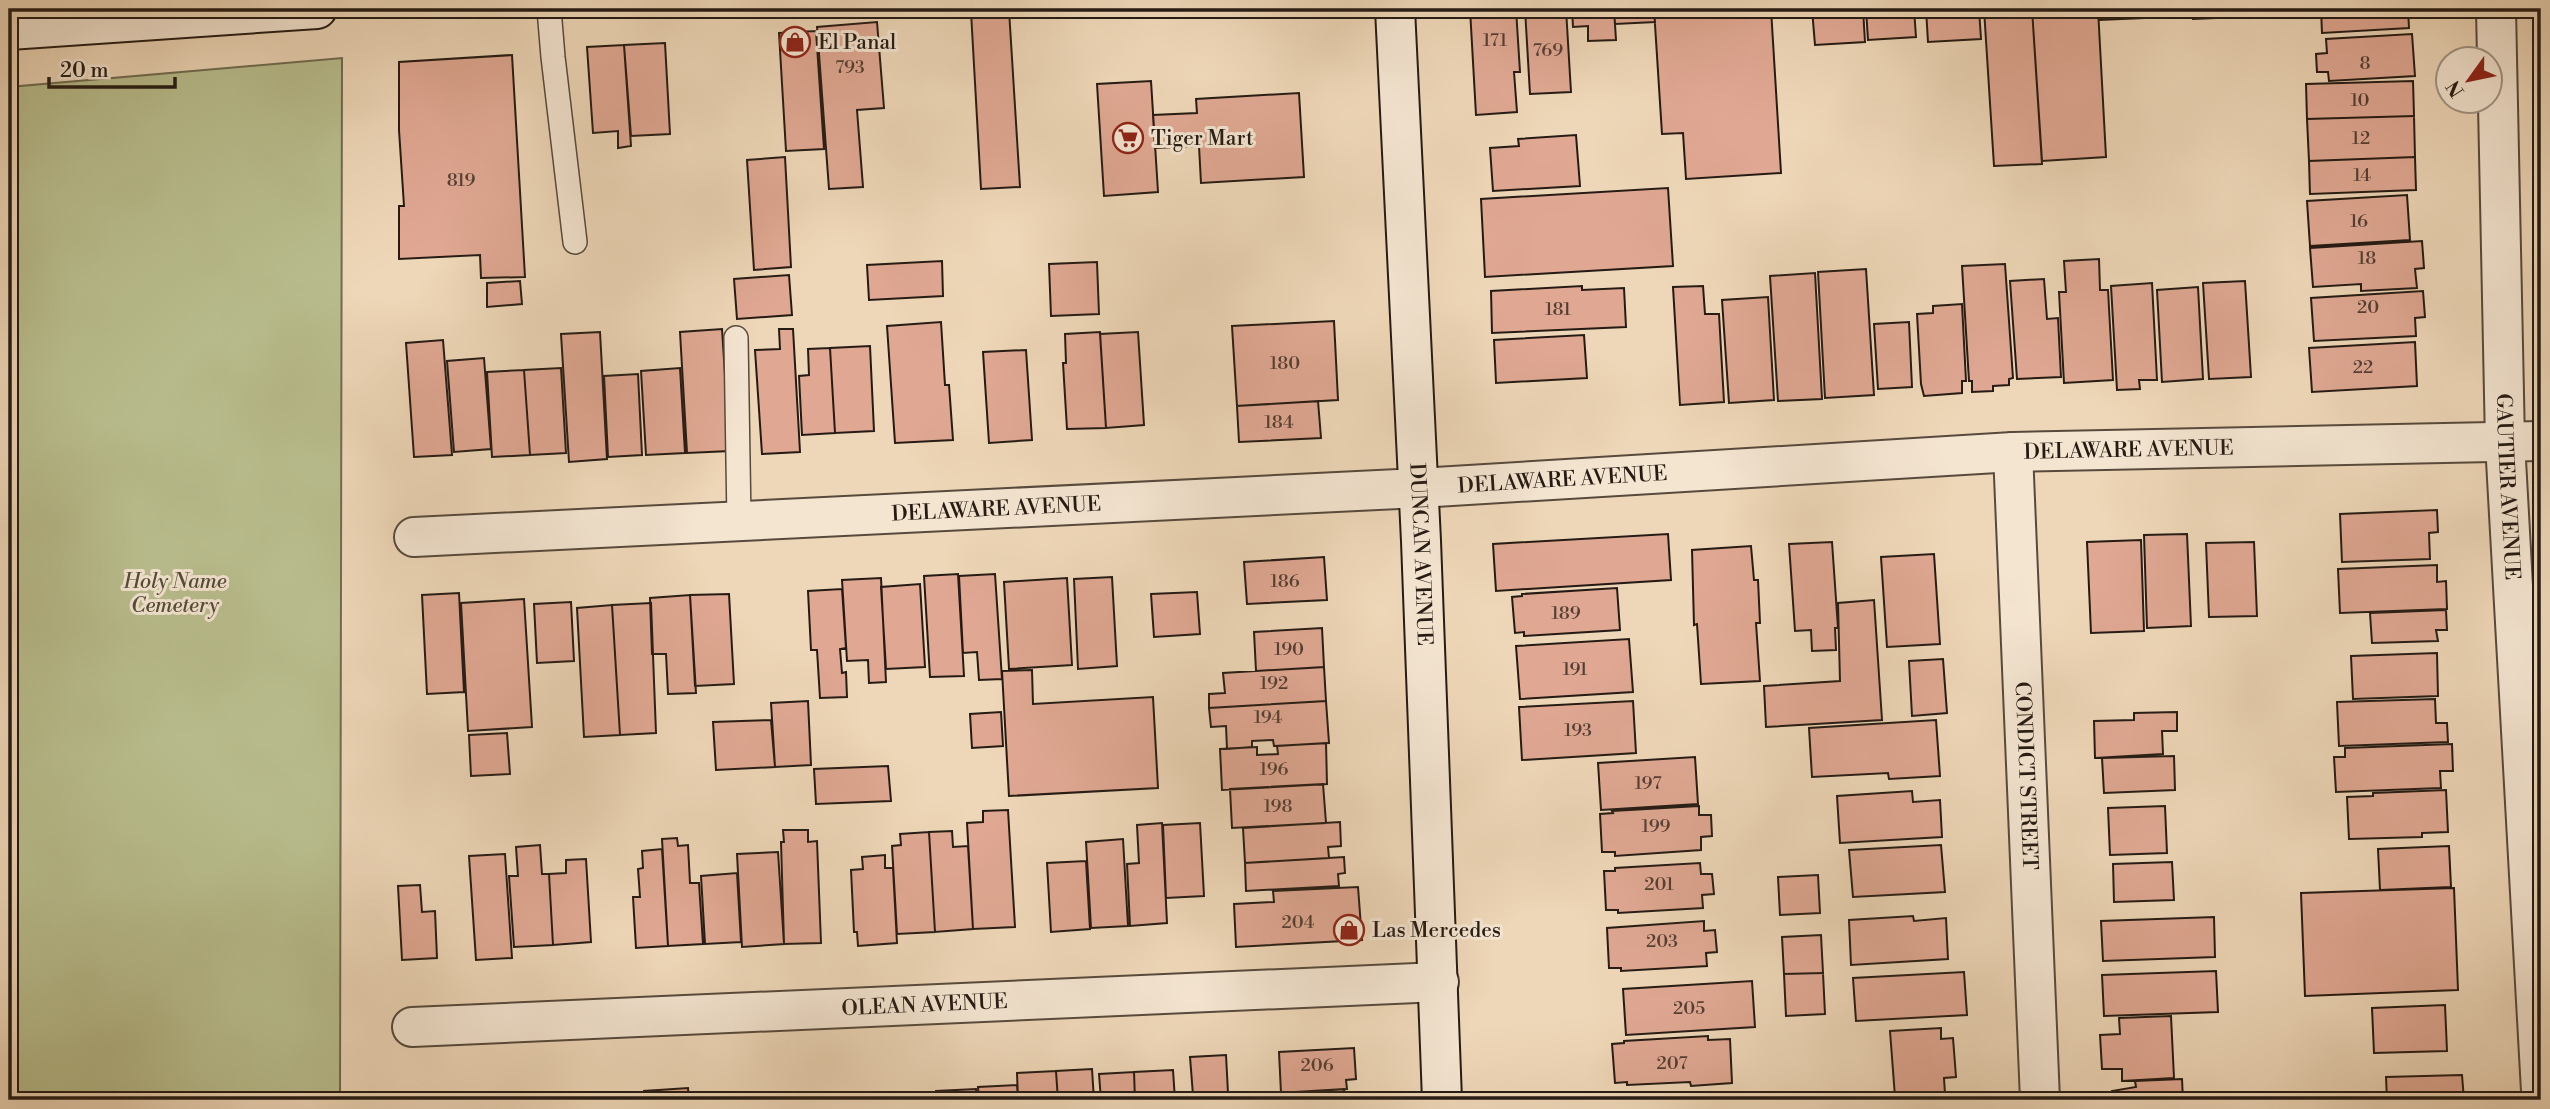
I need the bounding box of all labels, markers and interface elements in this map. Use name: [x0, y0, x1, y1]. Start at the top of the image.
shop icon: El Panal: [778, 25, 812, 59]
house number: 171: [1483, 29, 1507, 52]
place label: El Panal: [818, 30, 896, 56]
house number: 769: [1533, 39, 1563, 62]
scale bar: [49, 46, 175, 90]
north arrow: [2434, 46, 2504, 116]
house number: 8: [2359, 52, 2371, 75]
house number: 793: [835, 56, 865, 79]
text: 20 m: [60, 58, 109, 84]
text: N: [2441, 76, 2470, 102]
house number: 10: [2350, 89, 2370, 112]
supermarket icon: Tiger Mart: [1111, 121, 1145, 155]
place label: Tiger Mart: [1151, 126, 1254, 152]
house number: 12: [2352, 127, 2370, 150]
house number: 14: [2353, 164, 2371, 187]
house number: 819: [447, 169, 475, 192]
house number: 16: [2350, 210, 2368, 233]
house number: 18: [2358, 247, 2376, 270]
house number: 20: [2357, 296, 2379, 319]
house number: 181: [1545, 298, 1571, 321]
house number: 180: [1270, 352, 1300, 375]
house number: 22: [2353, 356, 2373, 379]
street label: GAUTIER AVENUE: [2490, 393, 2525, 581]
house number: 184: [1264, 411, 1294, 434]
street label: DELAWARE AVENUE: [2023, 435, 2234, 466]
street label: DELAWARE AVENUE: [1457, 461, 1668, 500]
street label: DUNCAN AVENUE: [1403, 462, 1437, 646]
street label: DELAWARE AVENUE: [891, 492, 1102, 528]
park label: Holy Name Cemetery: [122, 569, 227, 619]
house number: 186: [1270, 570, 1300, 593]
house number: 189: [1551, 602, 1581, 625]
house number: 190: [1274, 638, 1304, 661]
house number: 191: [1562, 658, 1588, 681]
house number: 192: [1260, 672, 1288, 695]
street label: CONDICT STREET: [2009, 681, 2042, 871]
house number: 194: [1254, 706, 1283, 729]
house number: 193: [1564, 719, 1592, 742]
house number: 196: [1260, 758, 1289, 781]
house number: 197: [1634, 772, 1662, 795]
house number: 198: [1263, 795, 1293, 818]
house number: 199: [1642, 815, 1671, 838]
house number: 201: [1644, 873, 1674, 896]
house number: 204: [1282, 911, 1315, 934]
shop icon: Las Mercedes: [1332, 913, 1366, 947]
place label: Las Mercedes: [1372, 918, 1501, 944]
house number: 203: [1646, 930, 1678, 953]
street label: OLEAN AVENUE: [841, 989, 1008, 1022]
house number: 205: [1673, 997, 1705, 1020]
house number: 207: [1656, 1052, 1688, 1075]
house number: 206: [1300, 1054, 1334, 1077]

